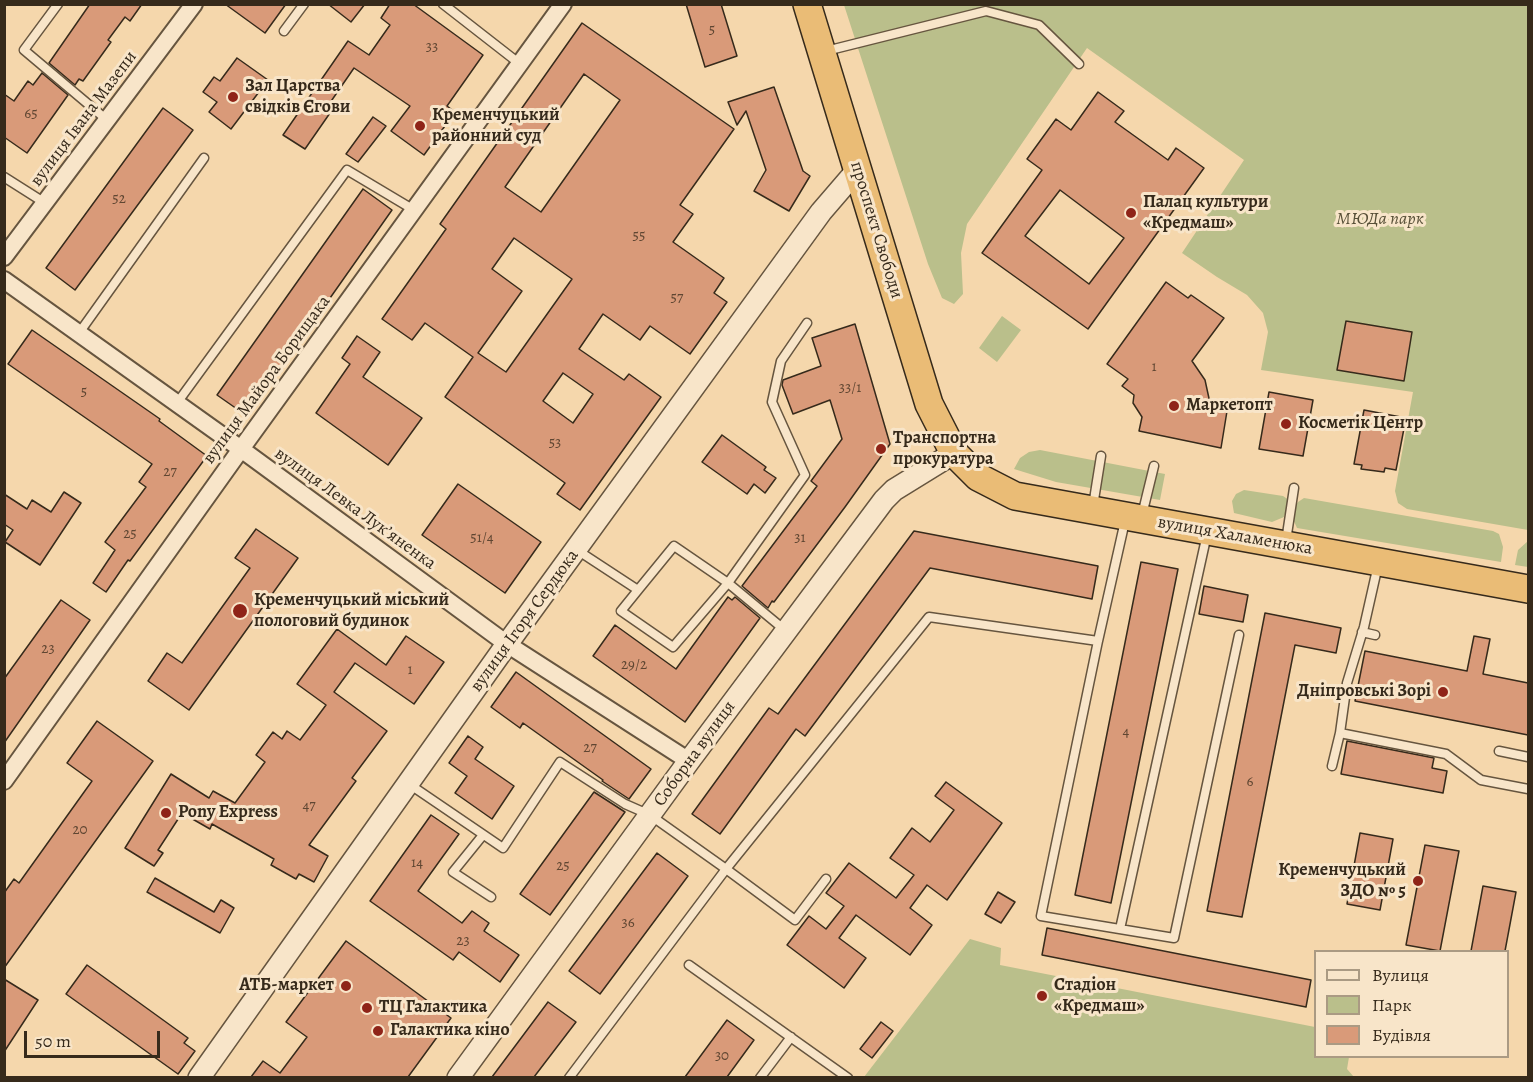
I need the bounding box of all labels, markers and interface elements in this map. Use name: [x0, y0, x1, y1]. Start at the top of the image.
house number: 5: [709, 21, 715, 39]
house number: 33: [426, 38, 438, 56]
street label: вулиця Івана Мазепи: [26, 47, 142, 191]
place label: Зал Царства свідків Єгови: [245, 76, 350, 118]
marker: Зал Царства свідків Єгови: [226, 90, 240, 104]
house number: 65: [24, 105, 38, 123]
place label: Кременчуцький районний суд: [432, 105, 560, 148]
marker: Кременчуцький районний суд: [413, 119, 427, 133]
street label: проспект Свободи: [845, 159, 907, 301]
house number: 52: [112, 190, 126, 208]
place label: Палац культури «Кредмаш»: [1143, 192, 1268, 234]
marker: Палац культури «Кредмаш»: [1124, 206, 1138, 220]
park label: МЮДа парк: [1336, 209, 1424, 231]
house number: 55: [633, 227, 645, 245]
house number: 57: [671, 289, 683, 307]
street label: вулиця Майора Борищака: [199, 292, 335, 468]
house number: 1: [1151, 358, 1157, 376]
house number: 33/1: [839, 379, 861, 397]
house number: 5: [81, 383, 87, 401]
place label: Маркетопт: [1186, 395, 1273, 417]
marker: Маркетопт: [1167, 399, 1181, 413]
place label: Косметік Центр: [1298, 413, 1423, 435]
marker: Косметік Центр: [1279, 417, 1293, 431]
place label: Транспортна прокуратура: [893, 428, 996, 470]
house number: 53: [549, 434, 561, 452]
marker: Транспортна прокуратура: [874, 442, 888, 456]
street label: вулиця Левка Лукʼяненка: [270, 443, 440, 575]
house number: 27: [163, 463, 177, 481]
street label: вулиця Халаменюка: [1156, 512, 1314, 560]
house number: 25: [123, 525, 137, 543]
house number: 51/4: [470, 529, 494, 547]
house number: 31: [794, 529, 806, 547]
street label: вулиця Ігоря Сердюка: [466, 546, 584, 696]
place label: Кременчуцький міський пологовий будинок: [254, 590, 449, 632]
marker: Кременчуцький міський пологовий будинок: [231, 602, 249, 620]
house number: 23: [41, 640, 55, 658]
house number: 29/2: [621, 656, 647, 674]
house number: 1: [407, 661, 413, 679]
place label: Дніпровські Зорі: [1297, 681, 1431, 703]
marker: Дніпровські Зорі: [1436, 685, 1450, 699]
street label: Соборна вулиця: [649, 697, 741, 811]
house number: 4: [1123, 723, 1129, 741]
house number: 27: [583, 739, 597, 757]
house number: 6: [1247, 773, 1253, 791]
house number: 47: [302, 797, 316, 815]
place label: Pony Express: [178, 802, 278, 824]
marker: Pony Express: [159, 806, 173, 820]
house number: 20: [72, 821, 88, 839]
house number: 14: [411, 854, 423, 872]
house number: 25: [556, 857, 570, 875]
place label: Кременчуцький ЗДО № 5: [1278, 860, 1406, 902]
marker: Кременчуцький ЗДО № 5: [1411, 874, 1425, 888]
house number: 36: [621, 914, 635, 932]
house number: 23: [456, 932, 470, 950]
legend: [1314, 950, 1509, 1058]
text: Вулиця: [1372, 963, 1429, 987]
place label: АТБ-маркет: [239, 975, 334, 997]
place label: Стадіон «Кредмаш»: [1054, 975, 1145, 1018]
marker: АТБ-маркет: [339, 979, 353, 993]
marker: Стадіон «Кредмаш»: [1035, 989, 1049, 1003]
text: Парк: [1372, 993, 1412, 1017]
place label: ТЦ Галактика: [379, 997, 487, 1019]
marker: ТЦ Галактика: [360, 1001, 374, 1015]
scale bar: [27, 1019, 164, 1057]
place label: Галактика кіно: [390, 1020, 510, 1042]
text: Будівля: [1372, 1023, 1431, 1047]
marker: Галактика кіно: [371, 1024, 385, 1038]
text: 50 m: [35, 1029, 71, 1053]
house number: 30: [715, 1047, 729, 1065]

